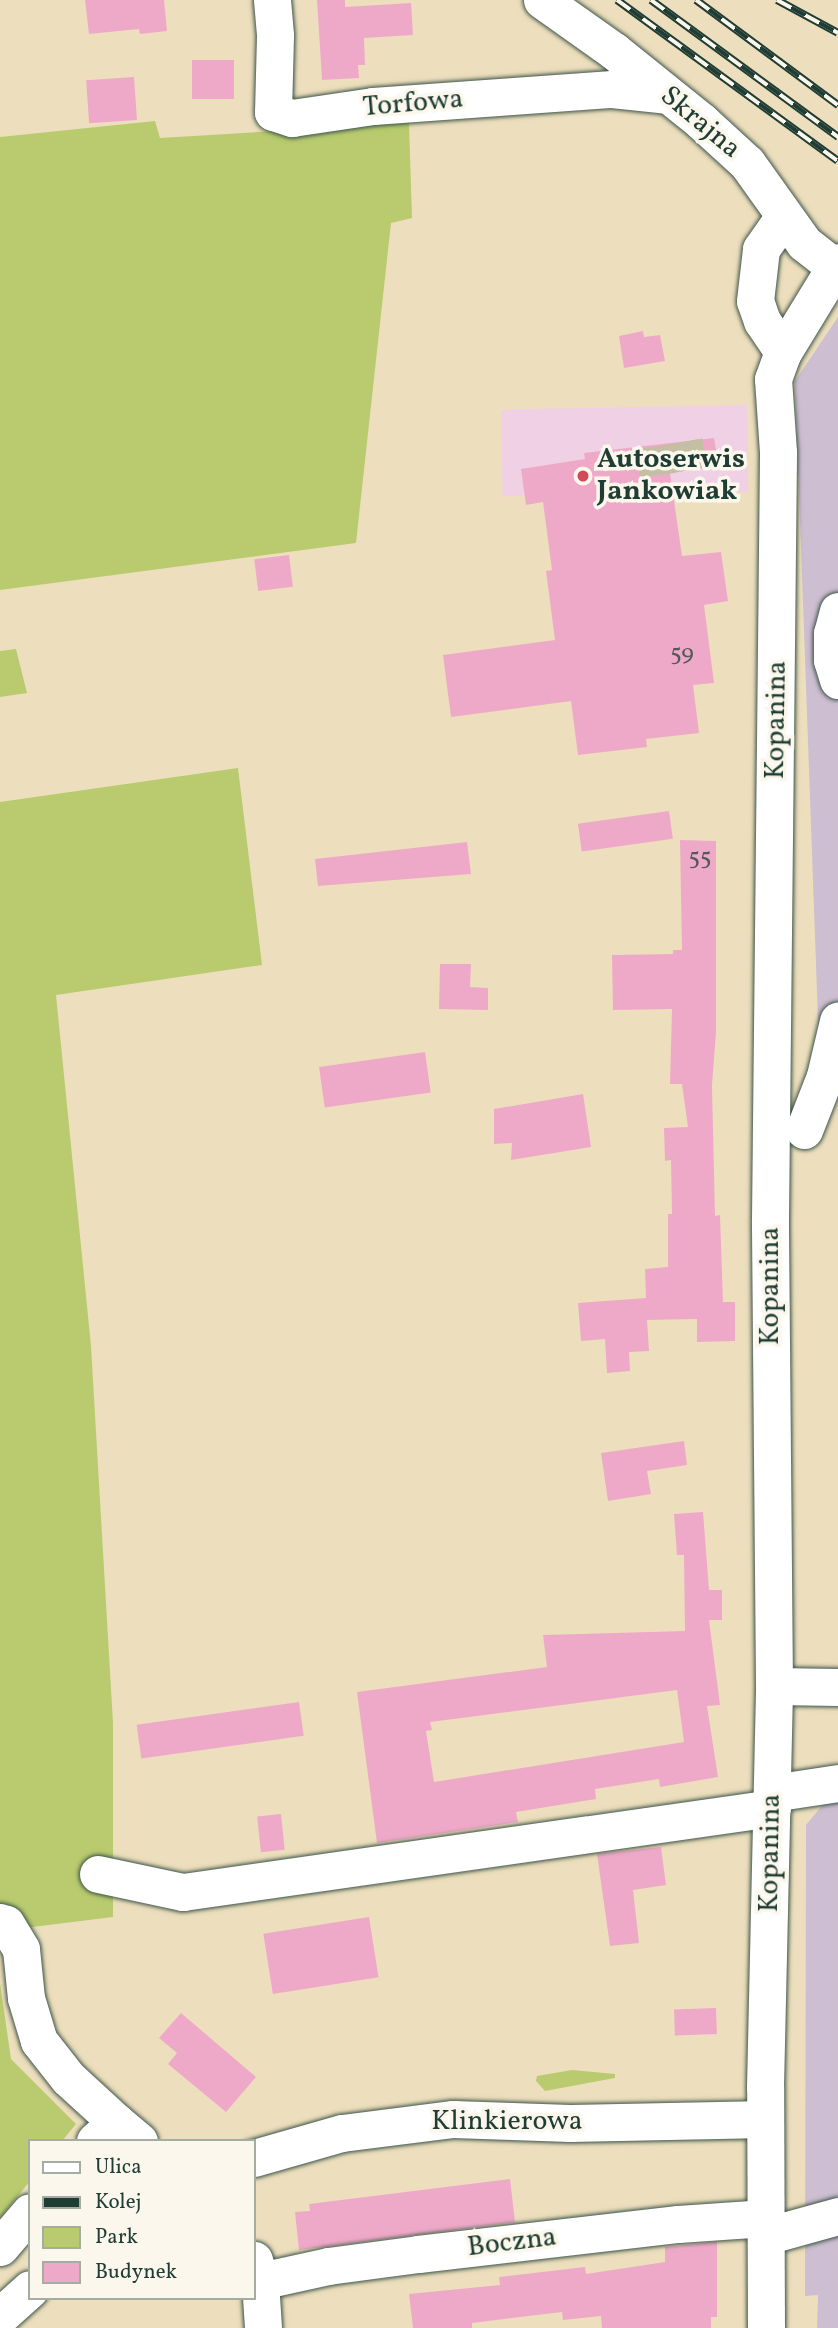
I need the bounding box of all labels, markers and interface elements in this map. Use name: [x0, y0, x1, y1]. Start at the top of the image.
street label: Skrajna: [653, 80, 747, 166]
street label: Torfowa: [361, 83, 465, 125]
place label: Autoserwis Jankowiak: [597, 443, 745, 509]
marker: Autoserwis Jankowiak: [575, 468, 591, 484]
house number: 59: [670, 641, 694, 669]
street label: Kopanina: [759, 660, 795, 780]
house number: 55: [688, 845, 712, 873]
street label: Kopanina: [754, 1227, 788, 1345]
street label: Kopanina: [753, 1793, 789, 1913]
street label: Klinkierowa: [431, 2105, 583, 2139]
legend: [28, 2139, 256, 2300]
text: Ulica: [95, 2153, 142, 2182]
text: Kolej: [95, 2188, 142, 2217]
street label: Boczna: [466, 2221, 558, 2265]
text: Park: [95, 2223, 138, 2252]
text: Budynek: [95, 2258, 177, 2287]

